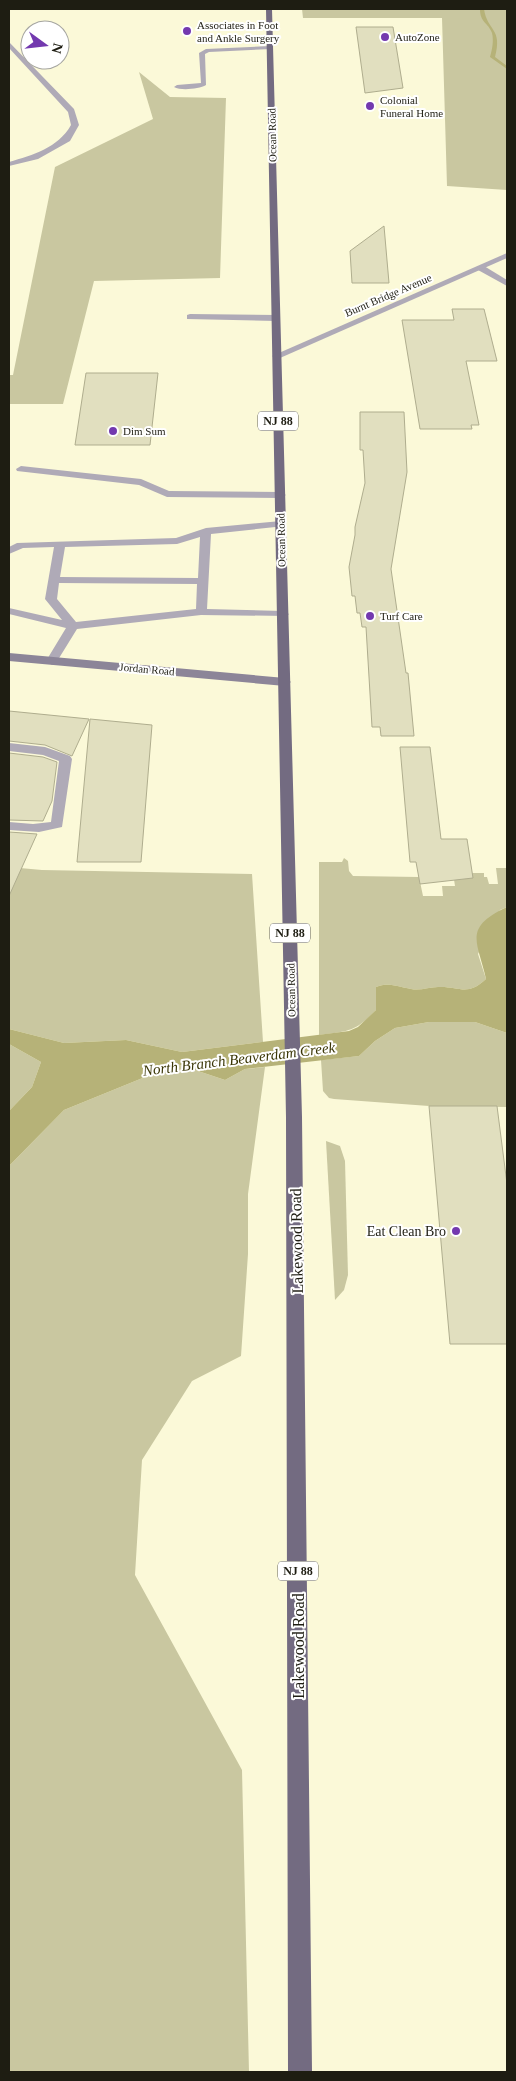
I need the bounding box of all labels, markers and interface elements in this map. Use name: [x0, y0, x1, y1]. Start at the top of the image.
place label: Associates in Foot and Ankle Surgery: [197, 19, 280, 44]
north arrow: [20, 20, 70, 70]
marker: Associates in Foot and Ankle Surgery: [181, 25, 193, 37]
marker: AutoZone: [379, 31, 391, 43]
place label: AutoZone: [395, 31, 440, 43]
text: N: [49, 41, 66, 55]
place label: Colonial Funeral Home: [380, 94, 443, 119]
marker: Colonial Funeral Home: [364, 100, 376, 112]
street label: Ocean Road: [266, 107, 278, 162]
street label: Burnt Bridge Avenue: [343, 271, 433, 319]
road number: NJ 88: [258, 412, 298, 431]
marker: Dim Sum: [107, 425, 119, 437]
place label: Dim Sum: [123, 425, 166, 437]
street label: Ocean Road: [275, 512, 287, 567]
marker: Turf Care: [364, 610, 376, 622]
place label: Turf Care: [380, 610, 423, 622]
street label: Jordan Road: [119, 661, 176, 677]
road number: NJ 88: [270, 924, 310, 942]
street label: Ocean Road: [285, 962, 297, 1017]
water label: North Branch Beaverdam Creek: [141, 1039, 336, 1079]
street label: Lakewood Road: [287, 1188, 306, 1294]
place label: Eat Clean Bro: [367, 1224, 446, 1239]
marker: Eat Clean Bro: [450, 1225, 462, 1237]
road number: NJ 88: [278, 1562, 318, 1580]
street label: Lakewood Road: [290, 1593, 307, 1699]

